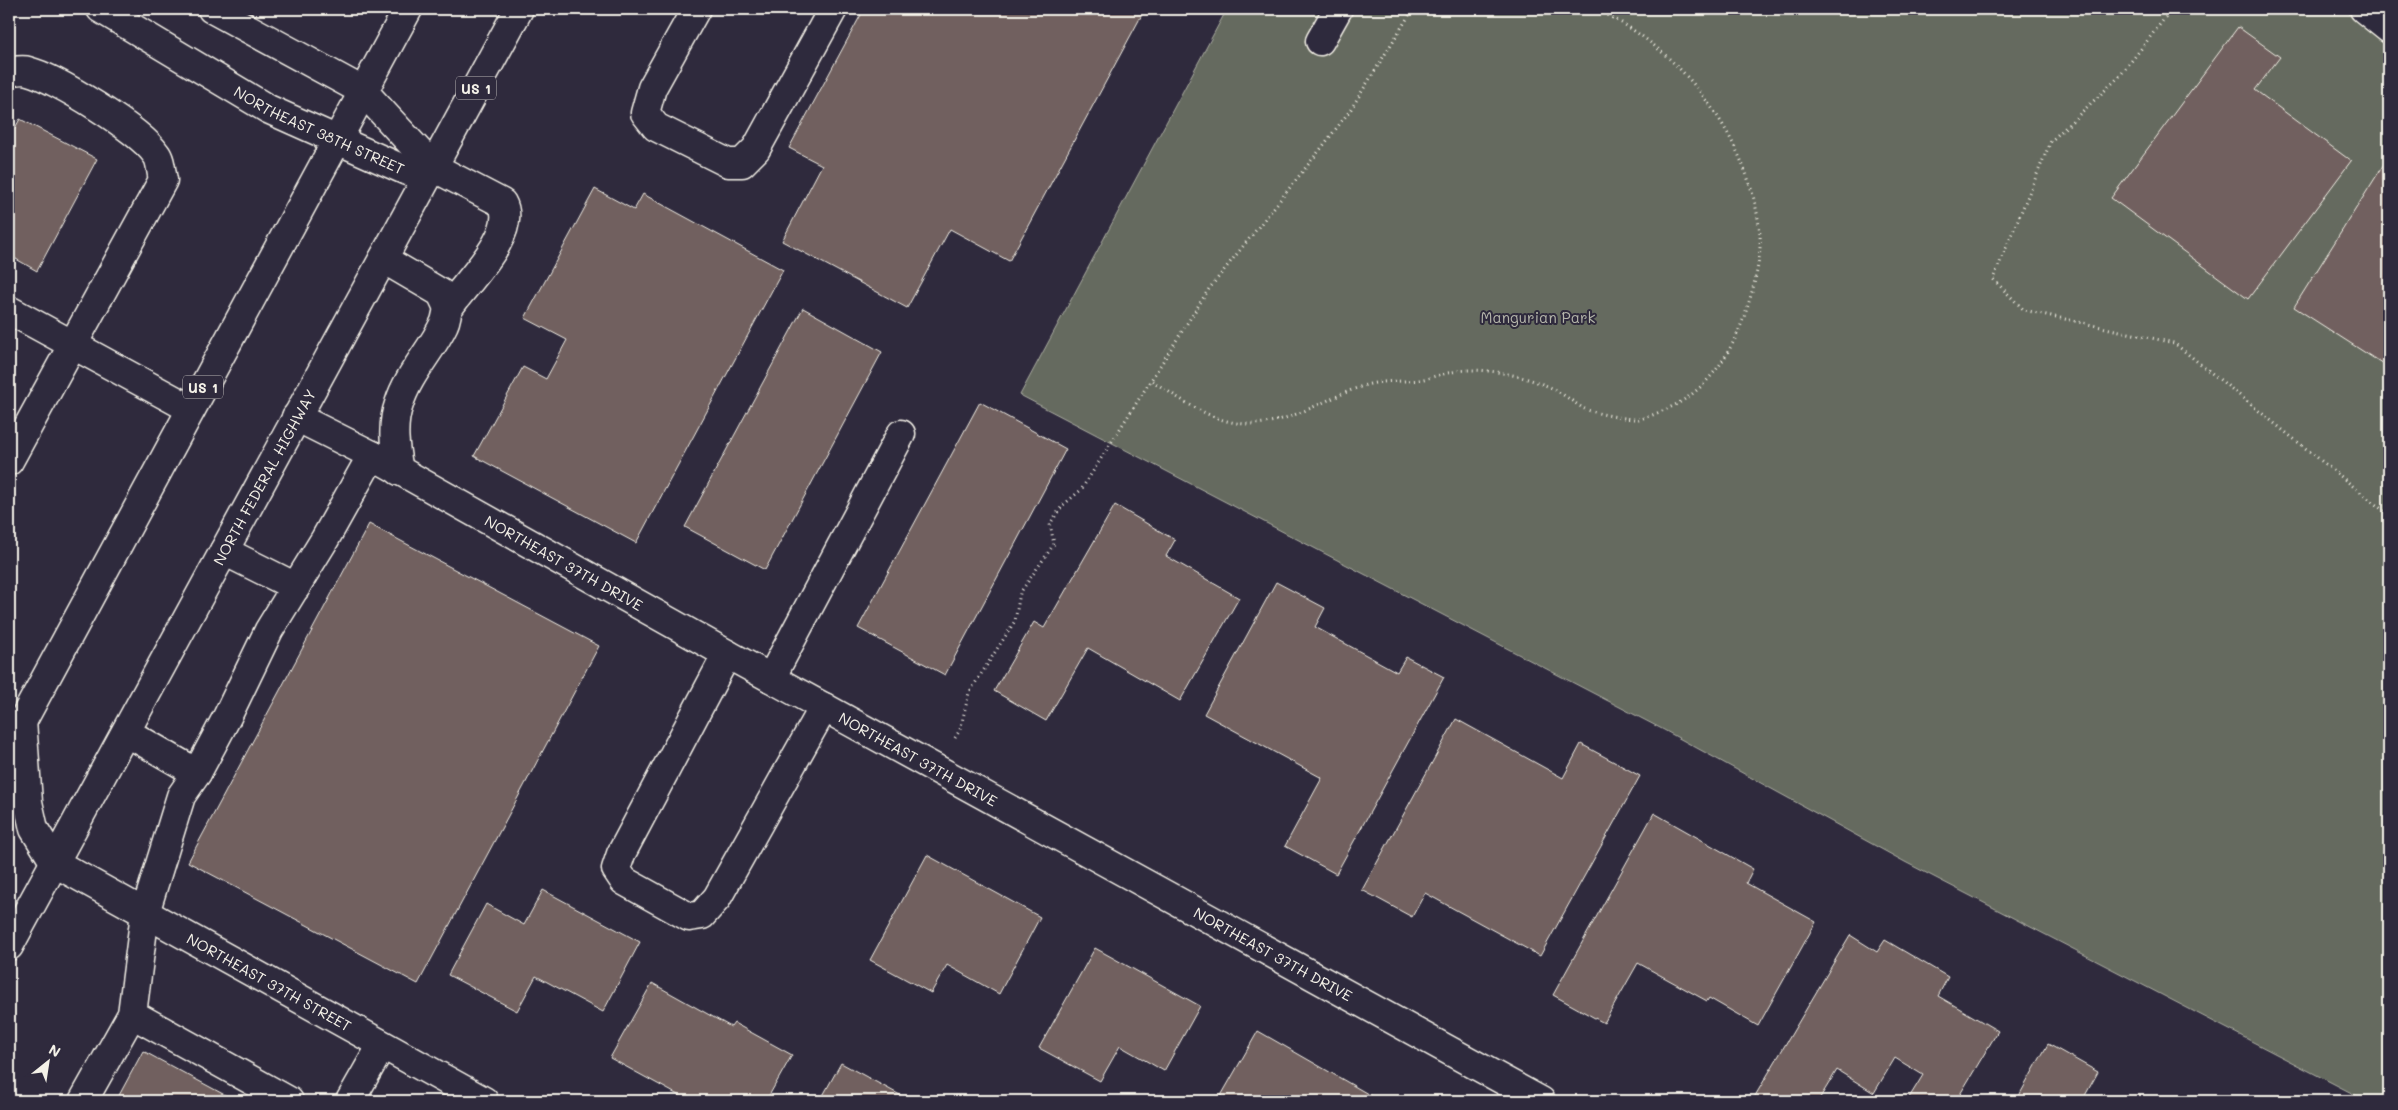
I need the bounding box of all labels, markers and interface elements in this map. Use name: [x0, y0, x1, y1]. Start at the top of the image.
road number: US 1: [456, 76, 496, 100]
street label: NORTHEAST 38TH STREET: [231, 81, 408, 179]
park label: Mangurian Park: [1480, 307, 1596, 327]
road number: US 1: [183, 376, 223, 398]
street label: NORTH FEDERAL HIGHWAY: [208, 385, 320, 569]
street label: NORTHEAST 37TH DRIVE: [481, 510, 647, 615]
street label: NORTHEAST 37TH DRIVE: [835, 707, 1001, 811]
street label: NORTHEAST 37TH DRIVE: [1190, 902, 1356, 1006]
street label: NORTHEAST 37TH STREET: [183, 928, 355, 1036]
north arrow: [22, 1038, 72, 1088]
text: N: [45, 1039, 64, 1061]

